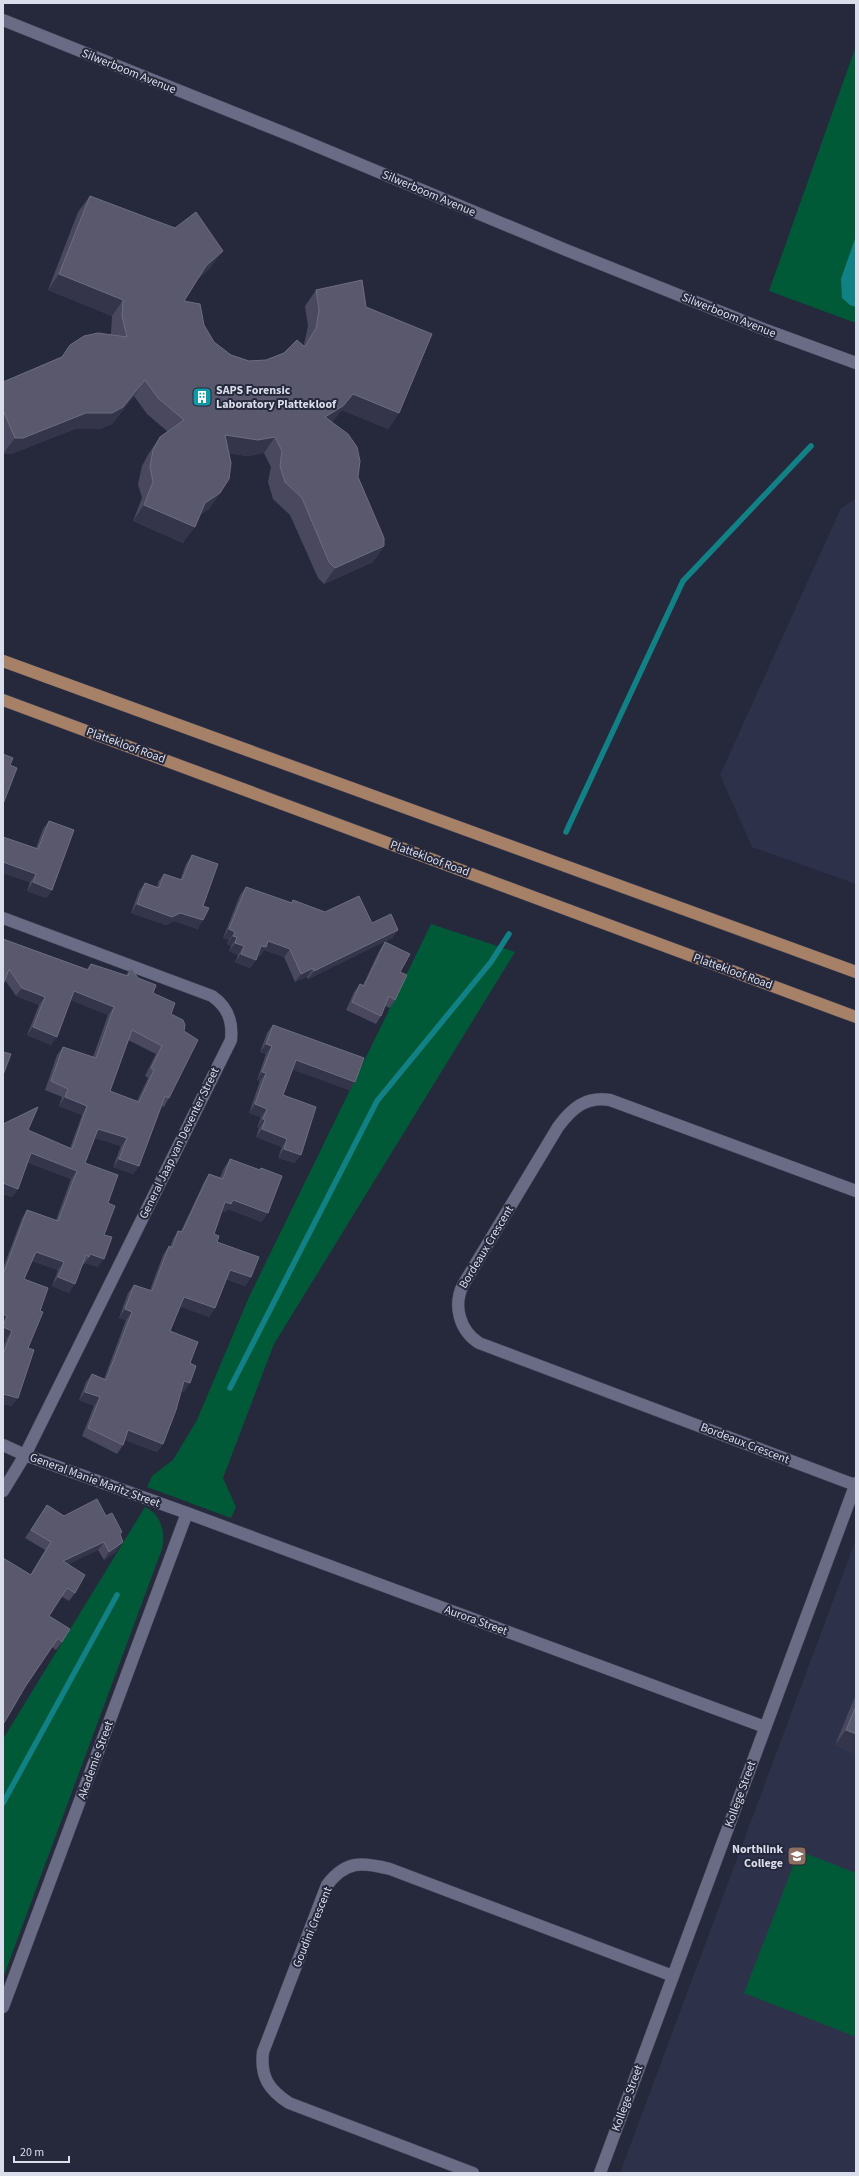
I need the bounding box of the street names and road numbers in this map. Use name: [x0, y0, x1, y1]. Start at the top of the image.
street label: Silwerboom Avenue: [79, 45, 178, 98]
street label: Silwerboom Avenue: [379, 166, 478, 221]
street label: Silwerboom Avenue: [679, 289, 778, 342]
street label: Plattekloof Road: [84, 723, 168, 768]
street label: Plattekloof Road: [388, 836, 472, 881]
street label: Plattekloof Road: [691, 949, 775, 994]
street label: General Jaap van Deventer Street: [135, 1065, 224, 1222]
street label: Bordeaux Crescent: [455, 1203, 518, 1292]
street label: Bordeaux Crescent: [698, 1419, 792, 1468]
street label: General Manie Maritz Street: [27, 1449, 162, 1512]
street label: Aurora Street: [442, 1601, 510, 1640]
street label: Akademie Street: [73, 1719, 118, 1802]
street label: Kollege Street: [721, 1759, 760, 1830]
street label: Goudini Crescent: [289, 1884, 336, 1970]
street label: Kollege Street: [608, 2063, 647, 2134]

